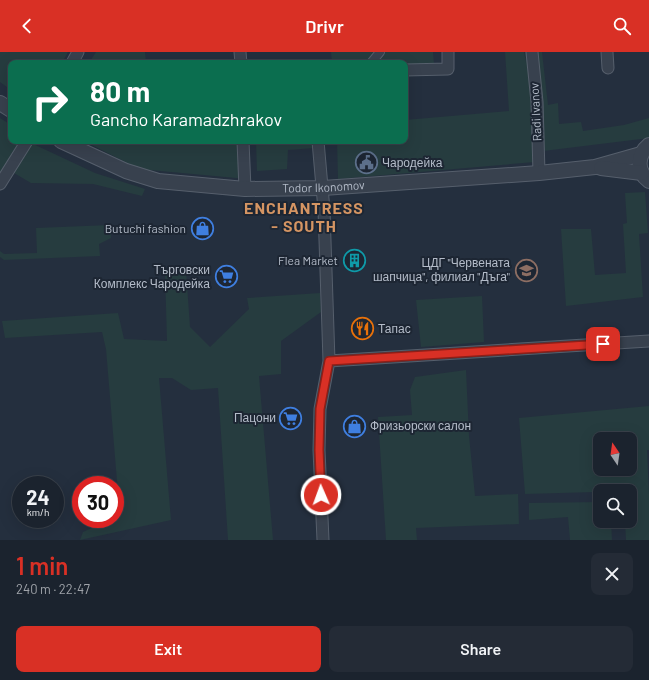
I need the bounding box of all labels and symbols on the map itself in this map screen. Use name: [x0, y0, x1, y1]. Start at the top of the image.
street label: Radi Ivanov: [526, 82, 544, 142]
public building icon: Чародейка: [353, 150, 379, 176]
place label: Чародейка: [382, 155, 443, 170]
street label: Todor Ikonomov: [282, 177, 365, 195]
district label: ENCHANTRESS - SOUTH: [244, 198, 364, 235]
shop icon: Butuchi fashion: [189, 216, 215, 242]
place label: Butuchi fashion: [105, 221, 186, 235]
building icon: Flea Market: [341, 248, 367, 274]
place label: Flea Market: [278, 253, 338, 267]
place label: ЦДГ "Червената шапчица", филиал "Дъга": [373, 255, 510, 284]
school or university icon: ЦДГ "Червената шапчица", филиал "Дъга": [513, 257, 539, 283]
place label: Търговски Комплекс Чародейка: [94, 262, 210, 291]
supermarket icon: Търговски Комплекс Чародейка: [213, 264, 239, 290]
restaurant icon: Тапас: [349, 316, 375, 342]
place label: Тапас: [378, 321, 411, 335]
pin: [586, 327, 620, 361]
supermarket icon: Пацони: [278, 405, 304, 431]
place label: Пацони: [234, 410, 276, 425]
shop icon: Фризьорски салон: [341, 413, 367, 439]
place label: Фризьорски салон: [370, 418, 471, 433]
north arrow: [593, 432, 637, 476]
position arrow: [300, 474, 342, 516]
speed limit sign: 30: [72, 476, 124, 528]

